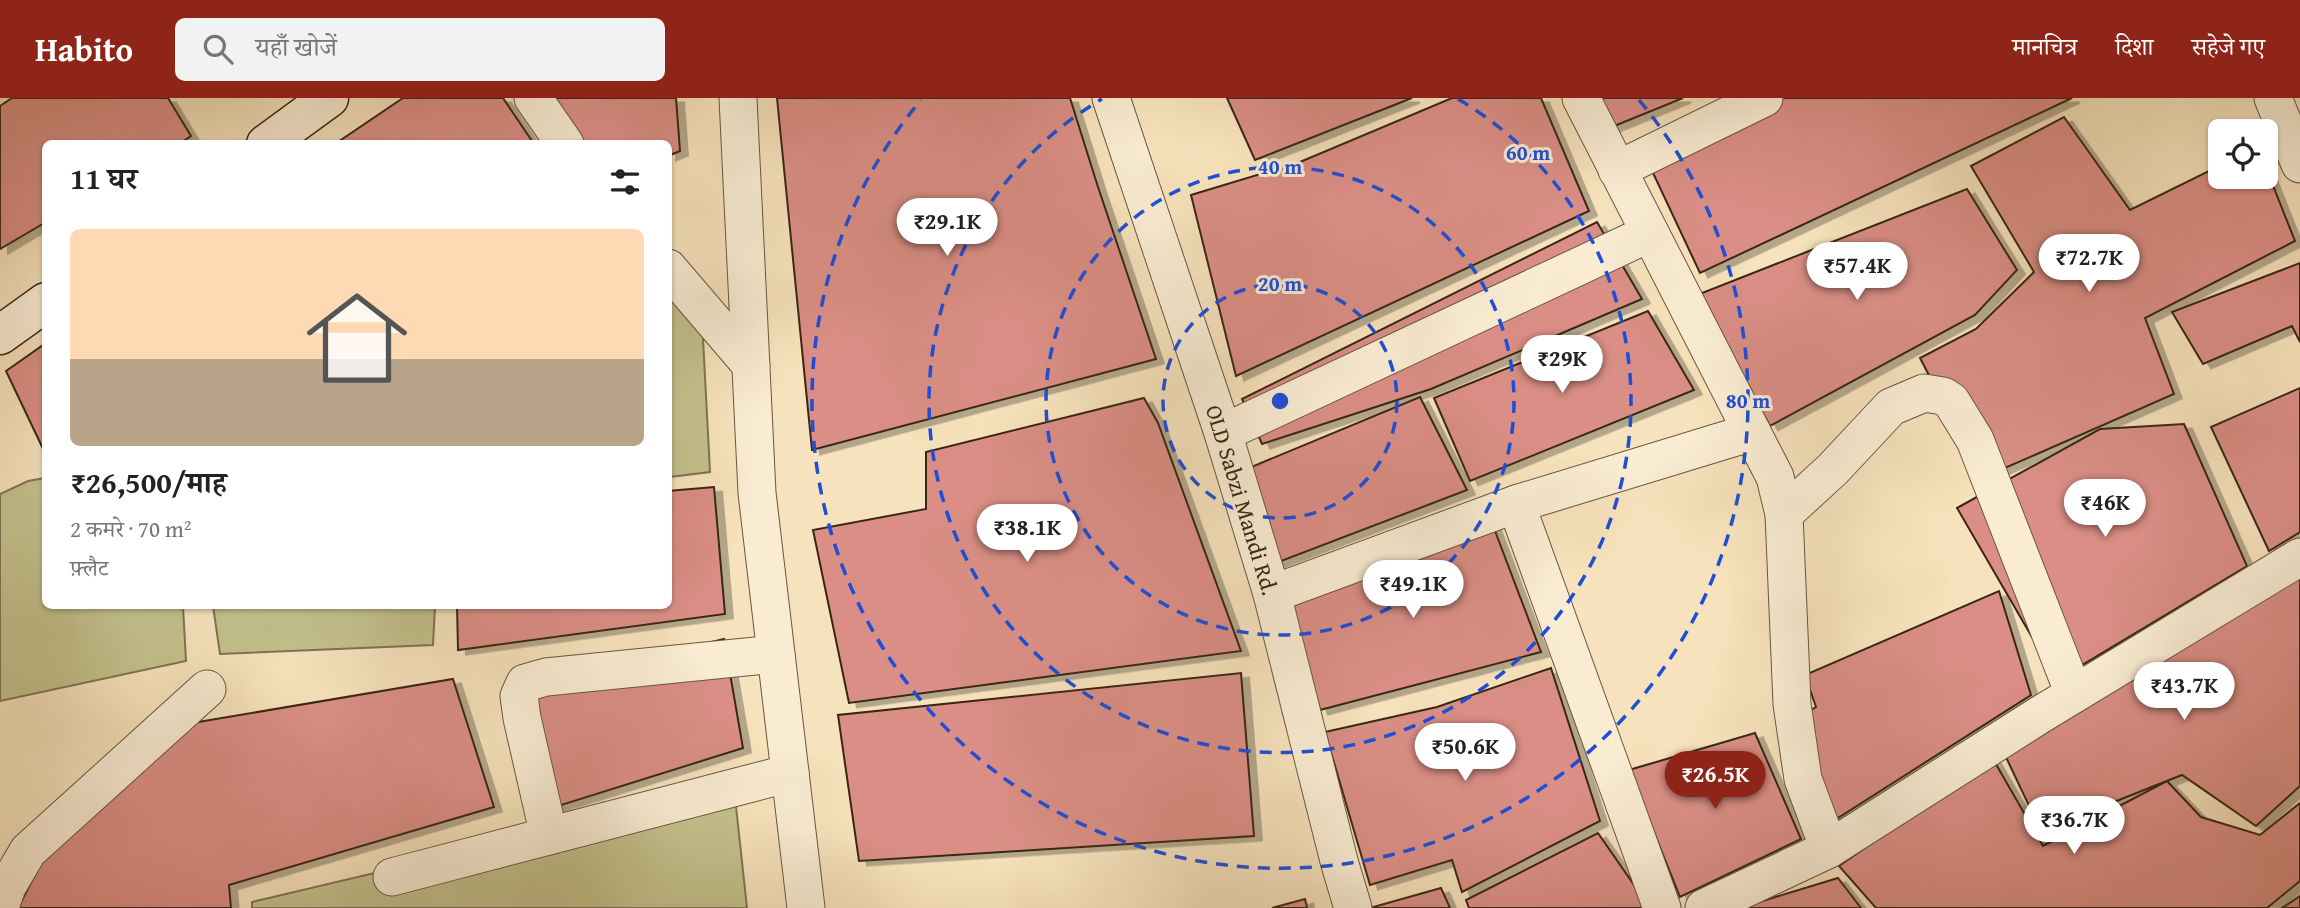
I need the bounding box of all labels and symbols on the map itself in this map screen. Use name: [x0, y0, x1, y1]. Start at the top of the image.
text: 60 m: [1506, 137, 1550, 168]
text: 40 m: [1258, 151, 1302, 182]
pin: ₹29.1K: [890, 198, 1004, 258]
pin: ₹72.7K: [2032, 234, 2146, 294]
pin: ₹57.4K: [1800, 242, 1914, 302]
text: 20 m: [1258, 268, 1302, 299]
pin: ₹29K: [1521, 336, 1603, 395]
text: 80 m: [1726, 385, 1770, 416]
centre of rings: [1268, 389, 1292, 413]
street label: OLD Sabzi Mandi Rd.: [1198, 401, 1287, 599]
pin: ₹46K: [2064, 480, 2146, 539]
pin: ₹38.1K: [970, 504, 1084, 564]
pin: ₹49.1K: [1356, 560, 1470, 620]
pin: ₹43.7K: [2127, 662, 2241, 722]
pin: ₹50.6K: [1408, 724, 1522, 783]
pin: ₹26.5K: [1658, 752, 1772, 811]
pin: ₹36.7K: [2017, 796, 2131, 856]

